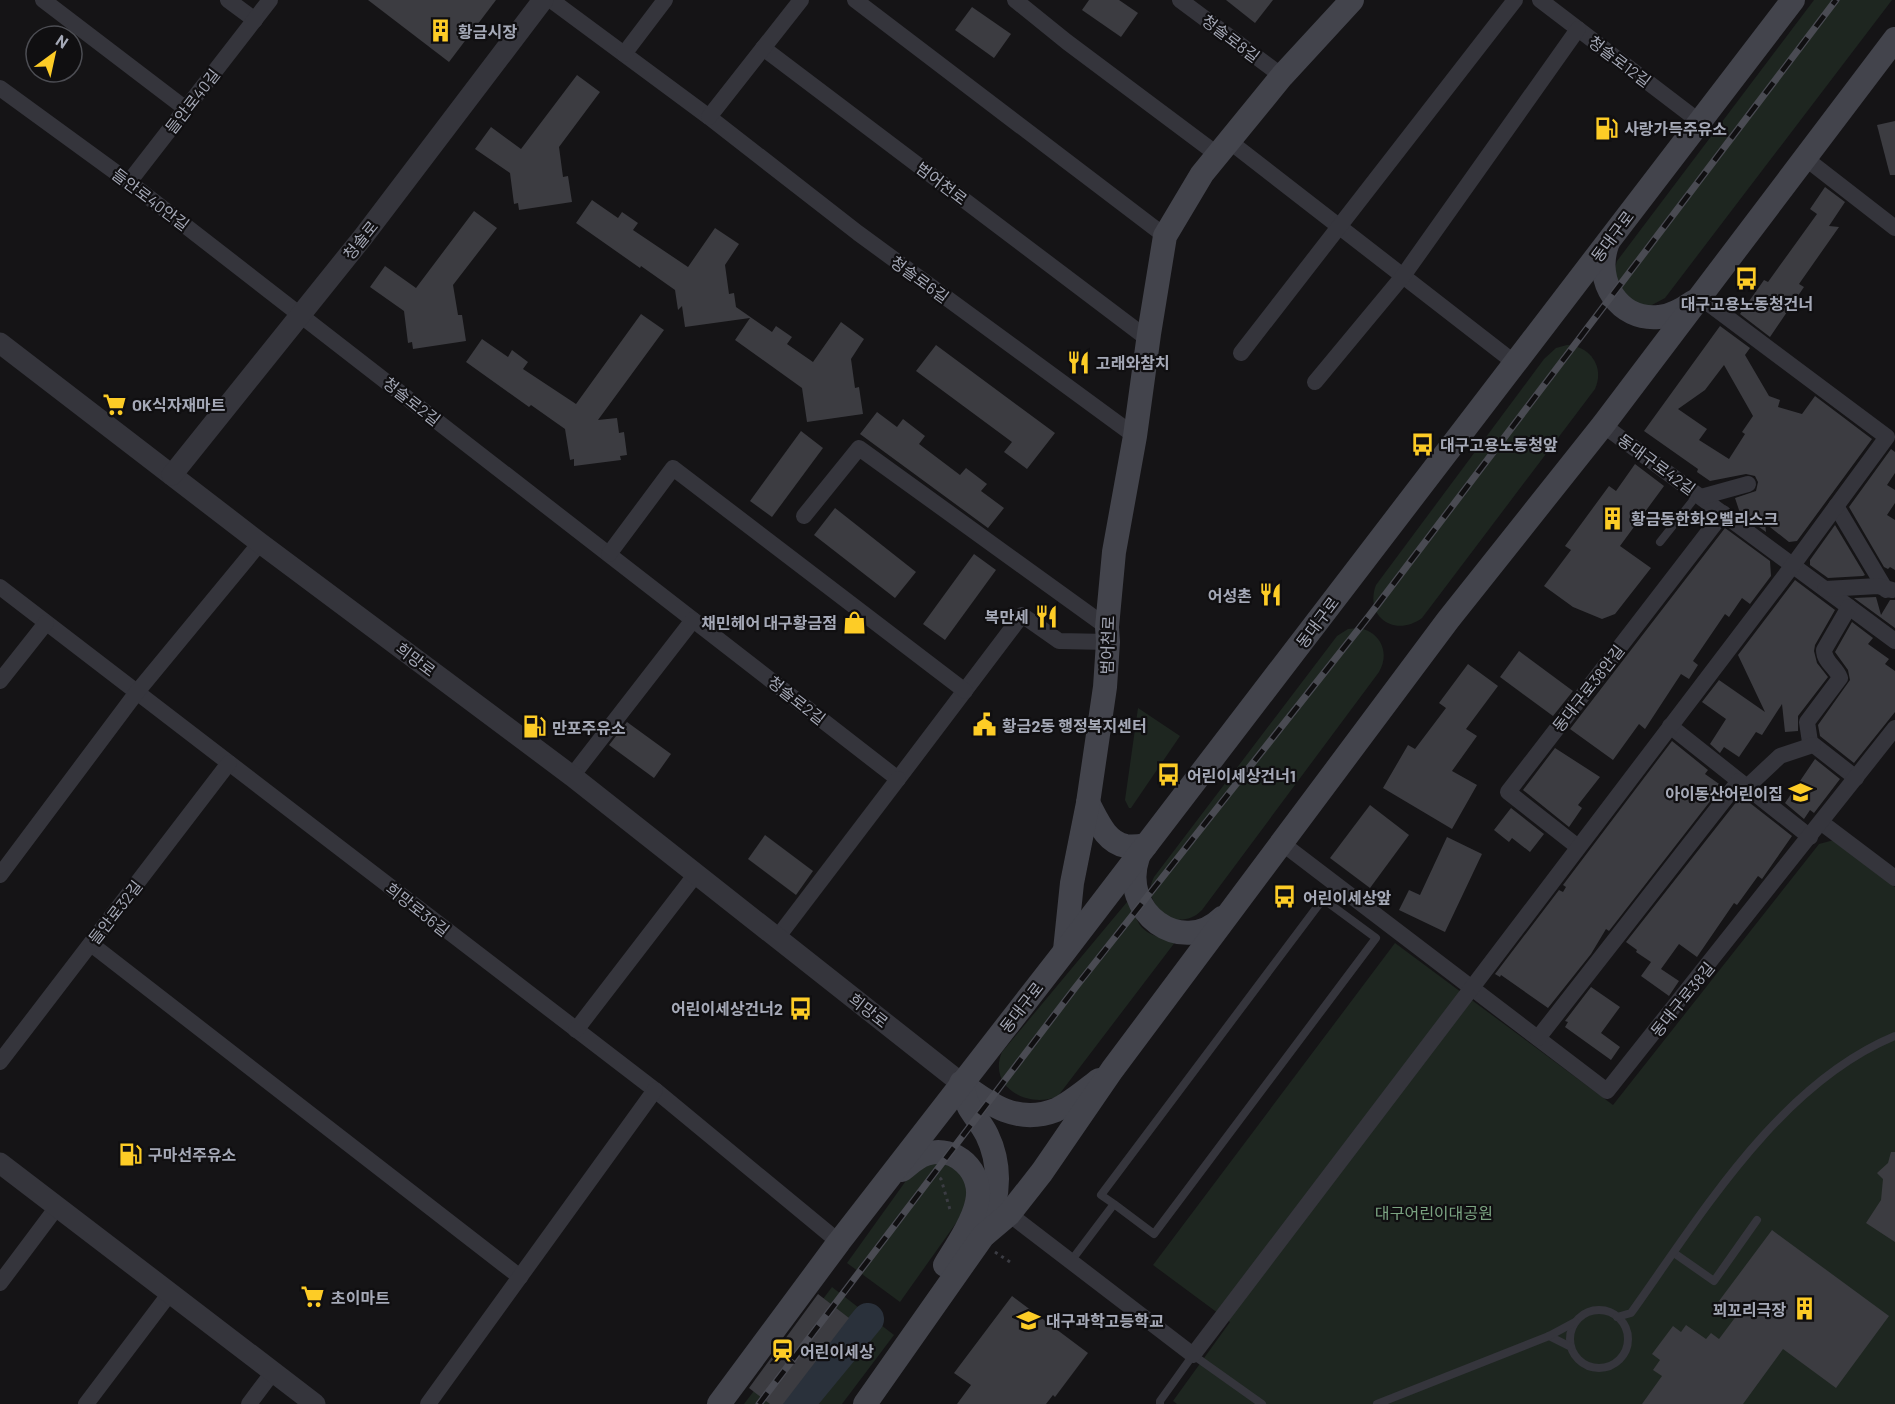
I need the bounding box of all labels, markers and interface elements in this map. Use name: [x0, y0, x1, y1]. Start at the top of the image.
street label: 청솔로8길: [1198, 10, 1264, 66]
building icon: 황금시장: [427, 18, 453, 44]
place label: 황금시장: [458, 22, 517, 41]
north arrow: [24, 24, 84, 84]
text: N: [53, 30, 72, 52]
street label: 청솔로12길: [1585, 31, 1655, 91]
street label: 들안로40길: [161, 65, 223, 137]
fuel station icon: 사랑가득주유소: [1593, 115, 1619, 141]
place label: 사랑가득주유소: [1624, 119, 1727, 138]
street label: 범어천로: [913, 158, 971, 208]
street label: 들안로40안길: [109, 164, 193, 234]
street label: 동대구로: [1587, 207, 1637, 265]
street label: 청솔로: [339, 217, 381, 263]
street label: 청솔로6길: [887, 252, 953, 306]
bus stop icon: 대구고용노동청건너: [1734, 265, 1760, 291]
place label: 대구고용노동청건너: [1681, 294, 1813, 313]
restaurant icon: 고래와참치: [1065, 349, 1091, 375]
place label: 고래와참치: [1096, 353, 1170, 372]
street label: 청솔로2길: [380, 373, 444, 429]
supermarket icon: OK식자재마트: [101, 391, 127, 417]
place label: OK식자재마트: [132, 395, 226, 414]
street label: 동대구로42길: [1615, 430, 1699, 498]
bus stop icon: 대구고용노동청앞: [1409, 431, 1435, 457]
place label: 대구고용노동청앞: [1440, 435, 1558, 454]
building icon: 황금동한화오벨리스크: [1600, 505, 1626, 531]
place label: 황금동한화오벨리스크: [1631, 509, 1778, 528]
restaurant icon: 어성촌: [1257, 582, 1283, 608]
place label: 어성촌: [1208, 586, 1252, 605]
street label: 동대구로: [1292, 593, 1342, 651]
restaurant icon: 복만세: [1034, 603, 1060, 629]
place label: 복만세: [985, 607, 1029, 626]
shop icon: 채민헤어 대구황금점: [842, 609, 868, 635]
place label: 채민헤어 대구황금점: [701, 613, 837, 632]
street label: 범어천로: [1096, 615, 1118, 675]
street label: 희망로: [393, 638, 440, 680]
street label: 동대구로38안길: [1548, 641, 1628, 735]
street label: 청솔로2길: [765, 672, 829, 728]
public building icon: 황금2동 행정복지센터: [971, 712, 997, 738]
fuel station icon: 만포주유소: [521, 714, 547, 740]
place label: 황금2동 행정복지센터: [1002, 716, 1147, 735]
place label: 만포주유소: [552, 718, 626, 737]
bus stop icon: 어린이세상건너1: [1156, 762, 1182, 788]
place label: 어린이세상건너1: [1187, 766, 1296, 785]
school or university icon: 아이동산어린이집: [1788, 780, 1814, 806]
place label: 아이동산어린이집: [1665, 784, 1783, 803]
street label: 들안로32길: [84, 876, 146, 948]
street label: 희망로36길: [382, 878, 454, 940]
bus stop icon: 어린이세상앞: [1272, 884, 1298, 910]
place label: 어린이세상앞: [1303, 888, 1392, 907]
street label: 동대구로38길: [1646, 958, 1718, 1040]
street label: 동대구로: [995, 978, 1047, 1036]
street label: 희망로: [846, 989, 892, 1031]
bus stop icon: 어린이세상건너2: [788, 995, 814, 1021]
place label: 어린이세상건너2: [671, 999, 783, 1018]
fuel station icon: 구마선주유소: [117, 1141, 143, 1167]
place label: 구마선주유소: [148, 1145, 237, 1164]
park label: 대구어린이대공원: [1375, 1203, 1493, 1222]
supermarket icon: 초이마트: [300, 1284, 326, 1310]
place label: 초이마트: [331, 1288, 390, 1307]
building icon: 꾀꼬리극장: [1791, 1296, 1817, 1322]
place label: 꾀꼬리극장: [1712, 1300, 1786, 1319]
school or university icon: 대구과학고등학교: [1015, 1307, 1041, 1333]
place label: 대구과학고등학교: [1046, 1311, 1164, 1330]
station icon: 어린이세상: [769, 1338, 795, 1364]
place label: 어린이세상: [800, 1342, 874, 1361]

